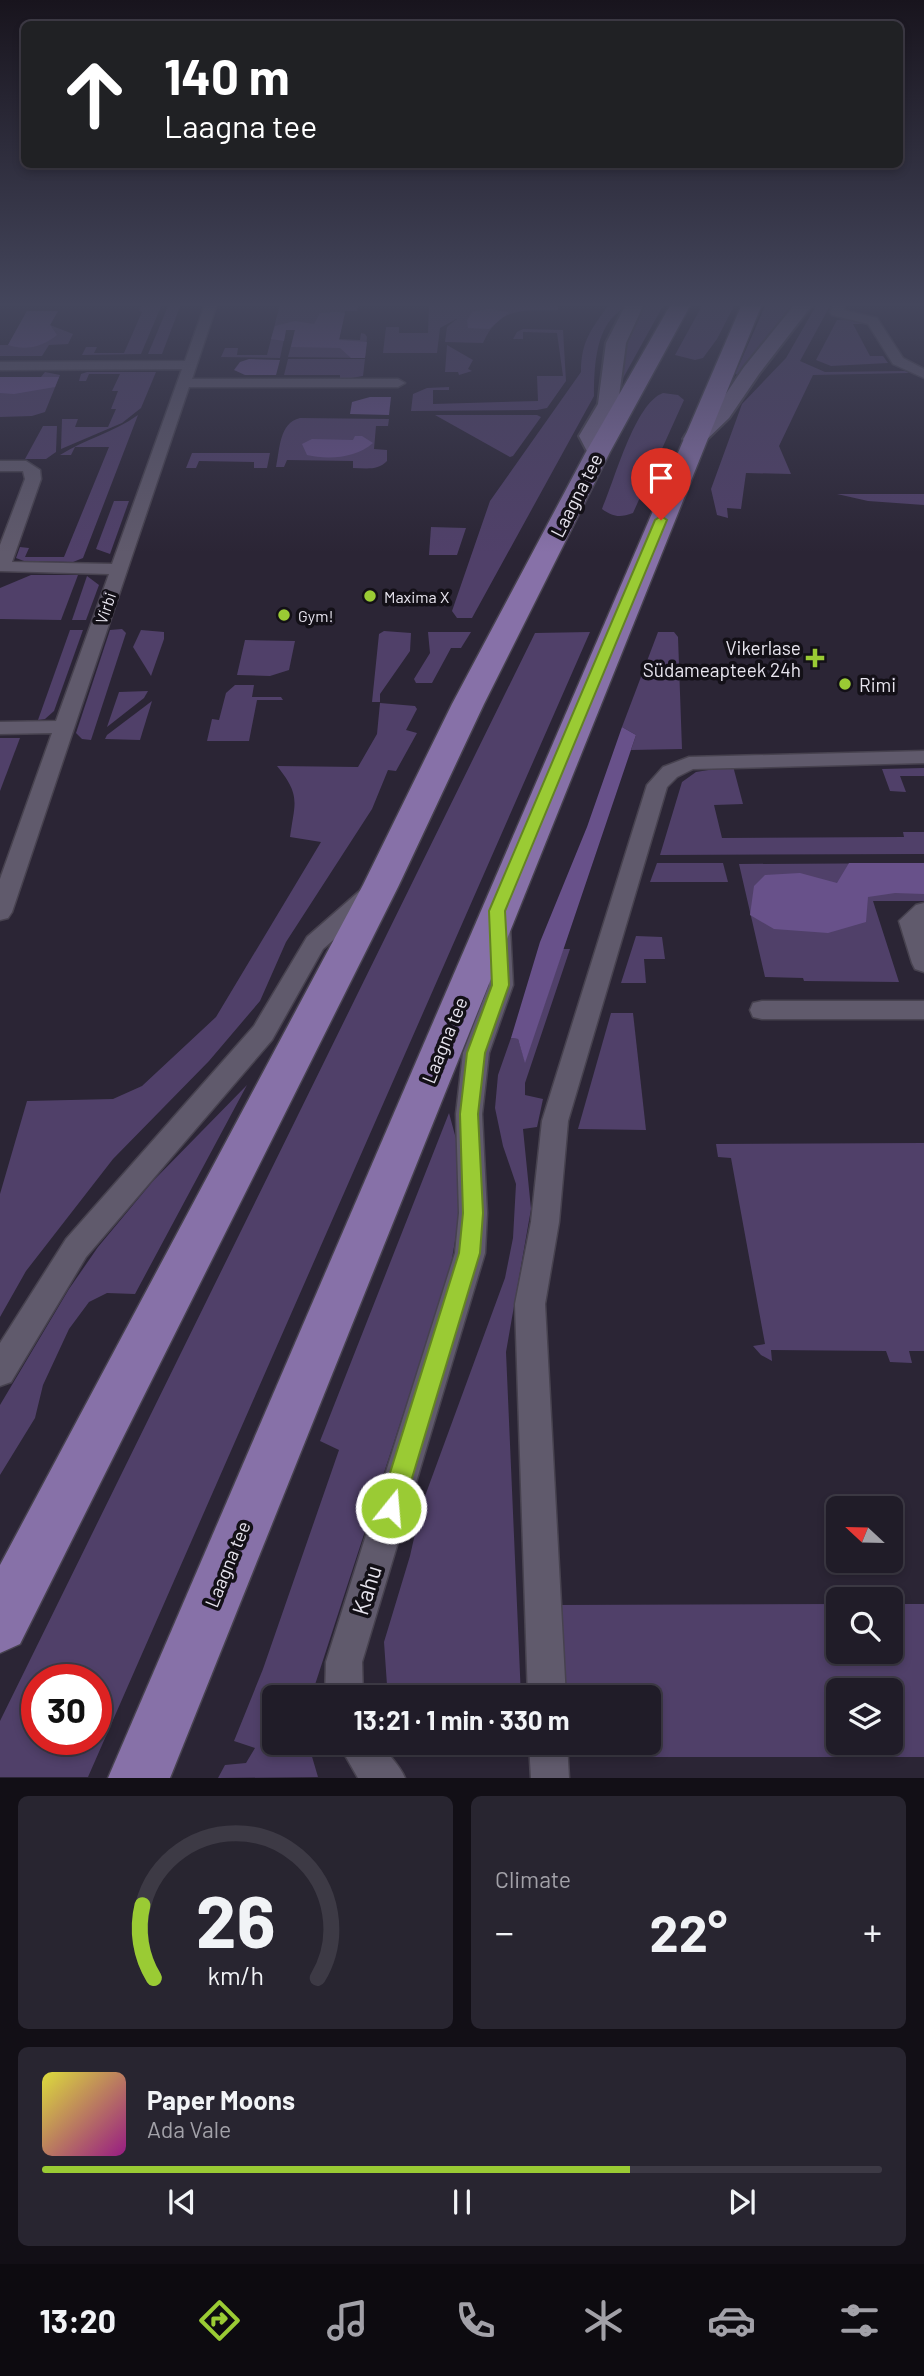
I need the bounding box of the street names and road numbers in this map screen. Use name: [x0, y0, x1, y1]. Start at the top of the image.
street label: Laagna tee: [545, 449, 607, 541]
street label: Virbi: [91, 590, 119, 626]
street label: Laagna tee: [416, 993, 472, 1087]
street label: Laagna tee: [199, 1517, 255, 1611]
street label: Kahu: [345, 1562, 387, 1618]

